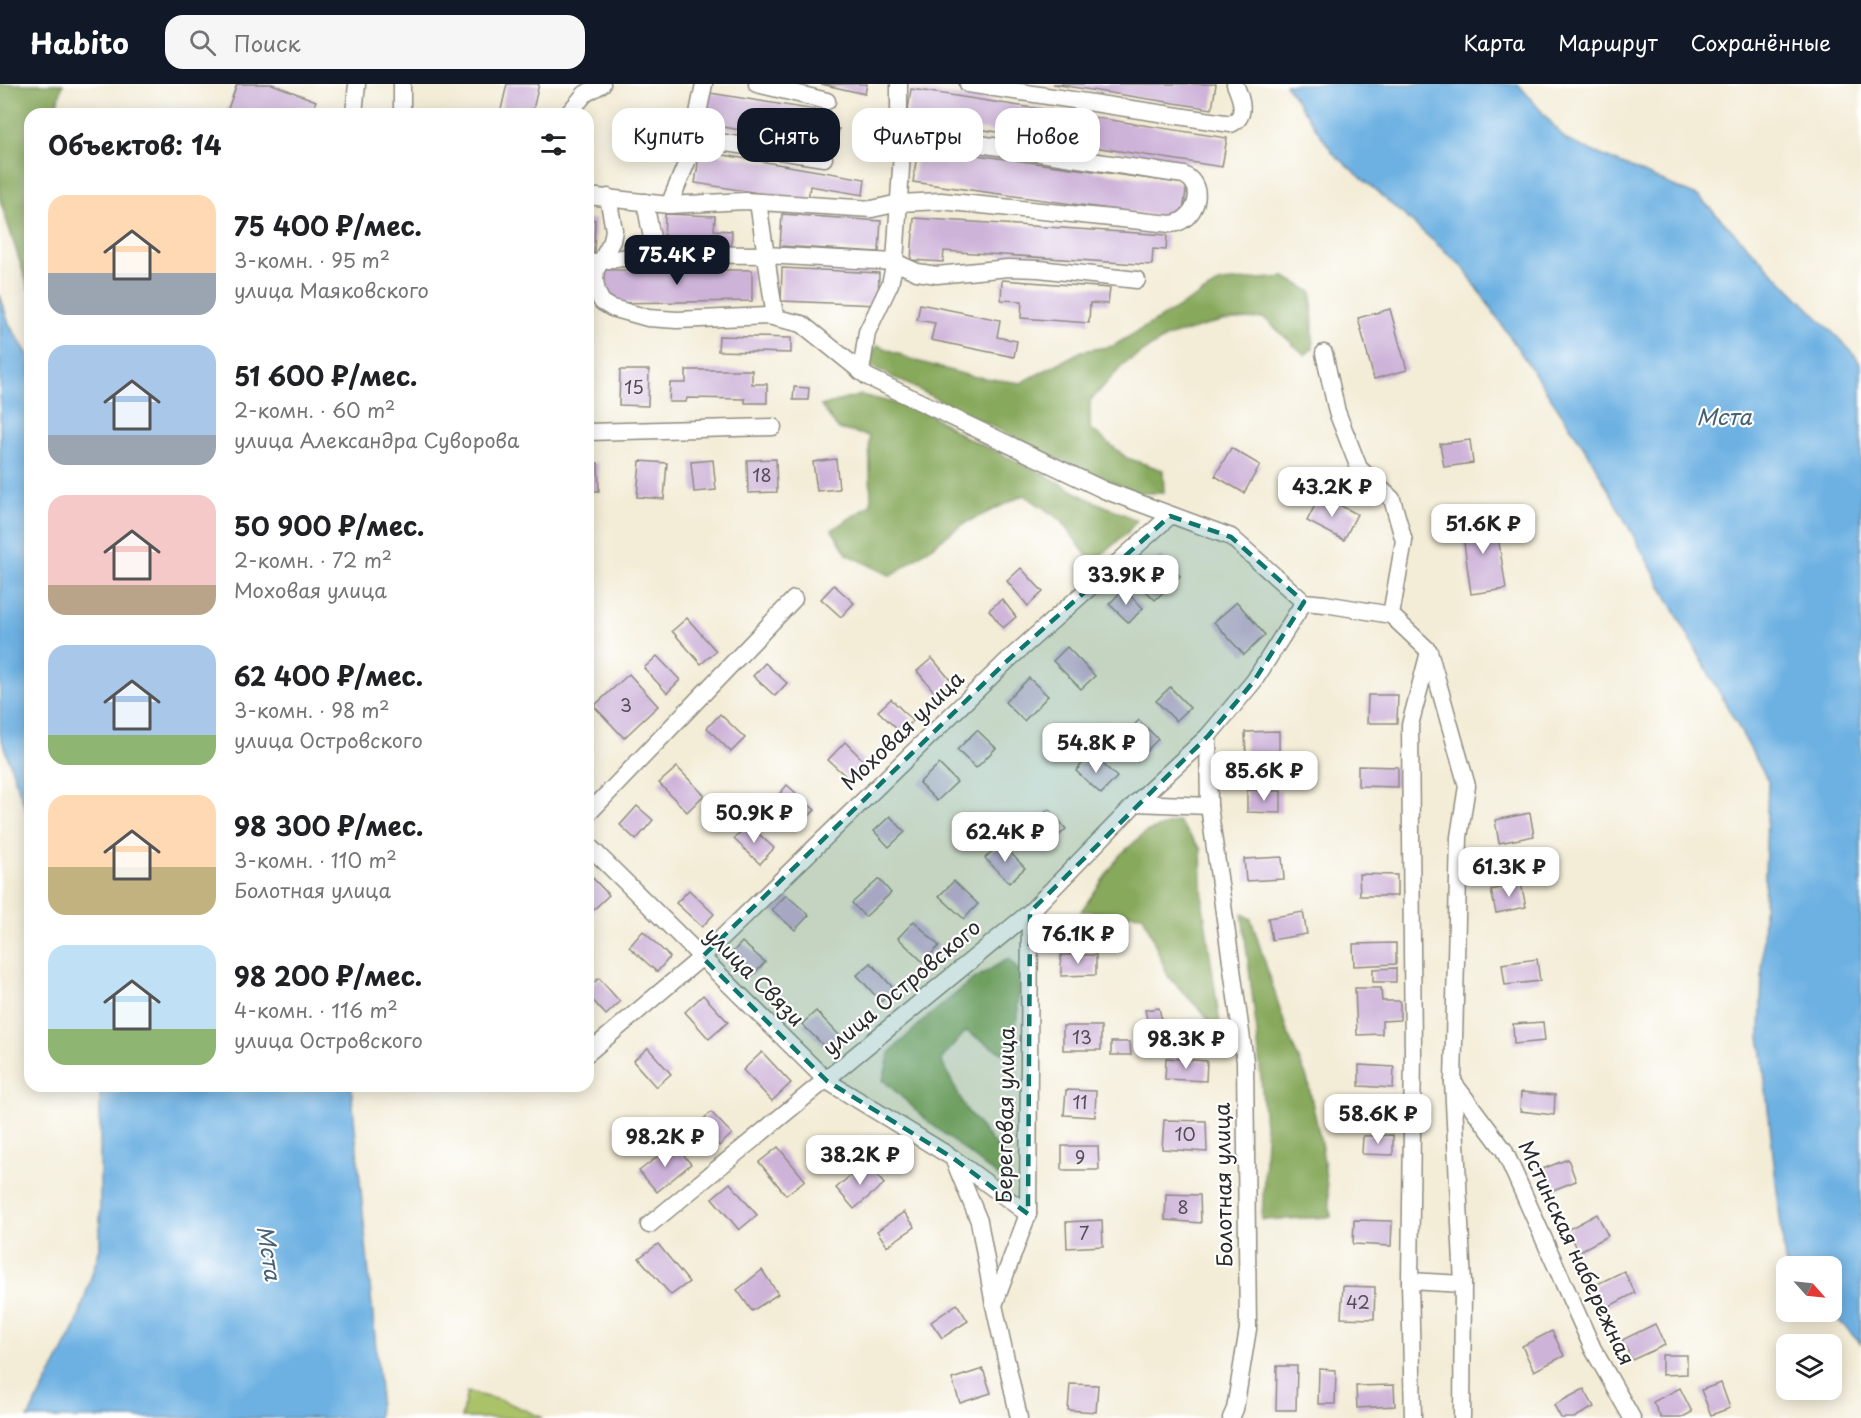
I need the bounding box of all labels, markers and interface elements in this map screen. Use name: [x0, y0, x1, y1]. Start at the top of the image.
search box: [165, 15, 585, 69]
text: Habito: [30, 21, 129, 64]
icon: search: [186, 26, 219, 59]
text: Поиск: [234, 26, 301, 59]
text: Карта: [1464, 26, 1525, 58]
text: Маршрут: [1558, 26, 1658, 58]
text: Сохранённые: [1691, 26, 1831, 58]
chip: Купить: [612, 108, 725, 162]
chip: Снять: [737, 108, 840, 162]
chip: Фильтры: [852, 108, 983, 162]
chip: Новое: [995, 108, 1100, 162]
text: Объектов: 14: [48, 125, 222, 164]
icon: filters: [537, 128, 570, 161]
text: 75 400 ₽/мес.: [234, 206, 422, 245]
icon: home: [96, 219, 168, 291]
pin: 75.4K ₽: [622, 235, 732, 286]
text: 75.4K ₽: [639, 239, 715, 269]
text: 3-комн. · 95 m²: [234, 245, 390, 275]
text: улица Маяковского: [234, 275, 429, 305]
text: 51 600 ₽/мес.: [234, 356, 417, 395]
icon: home: [96, 369, 168, 441]
house number: 15: [624, 373, 644, 400]
text: 2-комн. · 60 m²: [234, 395, 395, 425]
water label: Мста: [1696, 399, 1752, 432]
text: улица Александра Суворова: [234, 425, 520, 455]
house number: 18: [752, 461, 772, 488]
pin: 43.2K ₽: [1277, 467, 1387, 518]
text: 43.2K ₽: [1292, 471, 1372, 501]
pin: 51.6K ₽: [1428, 504, 1538, 555]
text: 50 900 ₽/мес.: [234, 506, 425, 545]
text: 51.6K ₽: [1445, 508, 1521, 538]
icon: home: [96, 519, 168, 591]
text: 2-комн. · 72 m²: [234, 545, 392, 575]
pin: 33.9K ₽: [1071, 555, 1181, 606]
text: 33.9K ₽: [1087, 559, 1165, 589]
text: Моховая улица: [234, 575, 387, 605]
text: 62 400 ₽/мес.: [234, 656, 423, 695]
street label: Моховая улица: [833, 662, 971, 797]
icon: home: [96, 669, 168, 741]
house number: 3: [620, 691, 632, 718]
text: 3-комн. · 98 m²: [234, 695, 390, 725]
pin: 54.8K ₽: [1041, 723, 1151, 774]
text: улица Островского: [234, 725, 423, 755]
text: 54.8K ₽: [1056, 727, 1136, 757]
pin: 85.6K ₽: [1209, 751, 1319, 802]
text: 85.6K ₽: [1225, 755, 1303, 785]
pin: 50.9K ₽: [699, 793, 809, 844]
text: 50.9K ₽: [715, 797, 793, 827]
text: 98 300 ₽/мес.: [234, 806, 423, 845]
pin: 62.4K ₽: [950, 812, 1060, 863]
text: 62.4K ₽: [966, 816, 1044, 846]
icon: home: [96, 819, 168, 891]
text: 3-комн. · 110 m²: [234, 845, 397, 875]
pin: 61.3K ₽: [1454, 847, 1564, 898]
text: 61.3K ₽: [1472, 851, 1546, 881]
text: Болотная улица: [234, 875, 391, 905]
street label: улица Островского: [814, 910, 987, 1062]
pin: 76.1K ₽: [1023, 914, 1133, 965]
street label: улица Связи: [698, 918, 813, 1033]
text: 76.1K ₽: [1042, 918, 1114, 948]
text: 98 200 ₽/мес.: [234, 956, 422, 995]
icon: home: [96, 969, 168, 1041]
text: 4-комн. · 116 m²: [234, 995, 398, 1025]
pin: 98.3K ₽: [1131, 1019, 1241, 1070]
house number: 13: [1072, 1023, 1092, 1050]
text: 98.3K ₽: [1147, 1023, 1225, 1053]
text: улица Островского: [234, 1025, 423, 1055]
street label: Береговая улица: [986, 1026, 1022, 1203]
house number: 11: [1072, 1088, 1088, 1115]
pin: 58.6K ₽: [1323, 1094, 1433, 1145]
text: 58.6K ₽: [1338, 1098, 1418, 1128]
street label: Болотная улица: [1205, 1102, 1239, 1268]
pin: 98.2K ₽: [610, 1117, 720, 1168]
house number: 10: [1174, 1120, 1196, 1147]
text: 98.2K ₽: [626, 1121, 704, 1151]
street label: Мстинская набережная: [1512, 1134, 1644, 1370]
pin: 38.2K ₽: [805, 1135, 915, 1186]
text: 38.2K ₽: [820, 1139, 900, 1169]
house number: 9: [1075, 1143, 1085, 1170]
house number: 8: [1177, 1193, 1189, 1220]
house number: 7: [1079, 1219, 1089, 1246]
water label: Мста: [250, 1223, 291, 1283]
north arrow: [1776, 1256, 1842, 1322]
map controls: [1776, 1256, 1842, 1400]
house number: 42: [1346, 1288, 1370, 1315]
button: layers: [1776, 1334, 1842, 1400]

